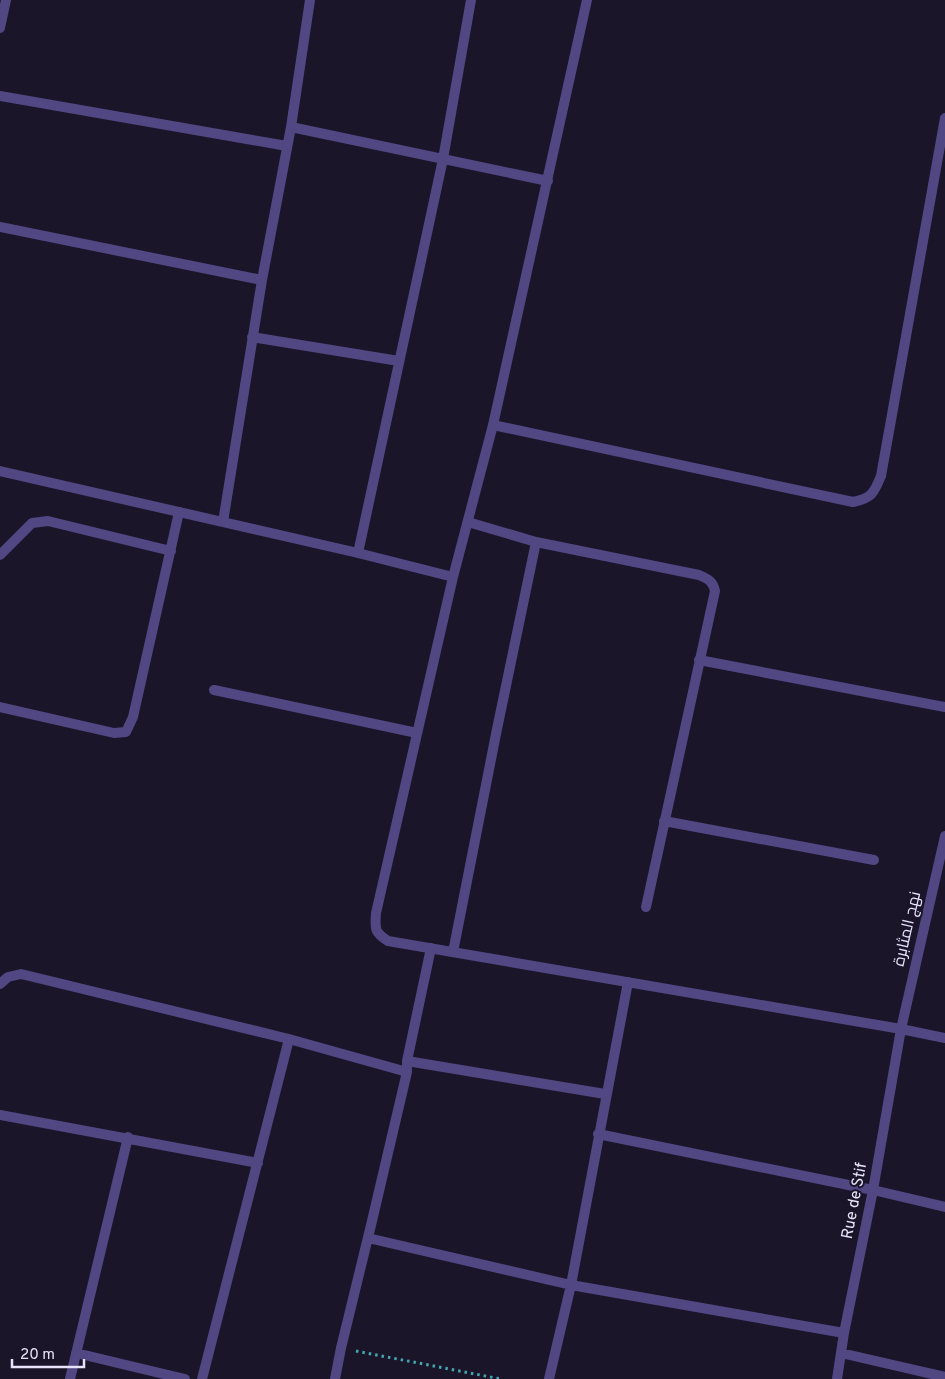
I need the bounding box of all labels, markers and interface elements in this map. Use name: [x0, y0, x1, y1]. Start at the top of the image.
street label: نهج المثابرة: [890, 890, 926, 968]
street label: Rue de Stif: [838, 1160, 872, 1241]
scale bar: [12, 1336, 85, 1368]
text: 20 m: [20, 1346, 55, 1365]

